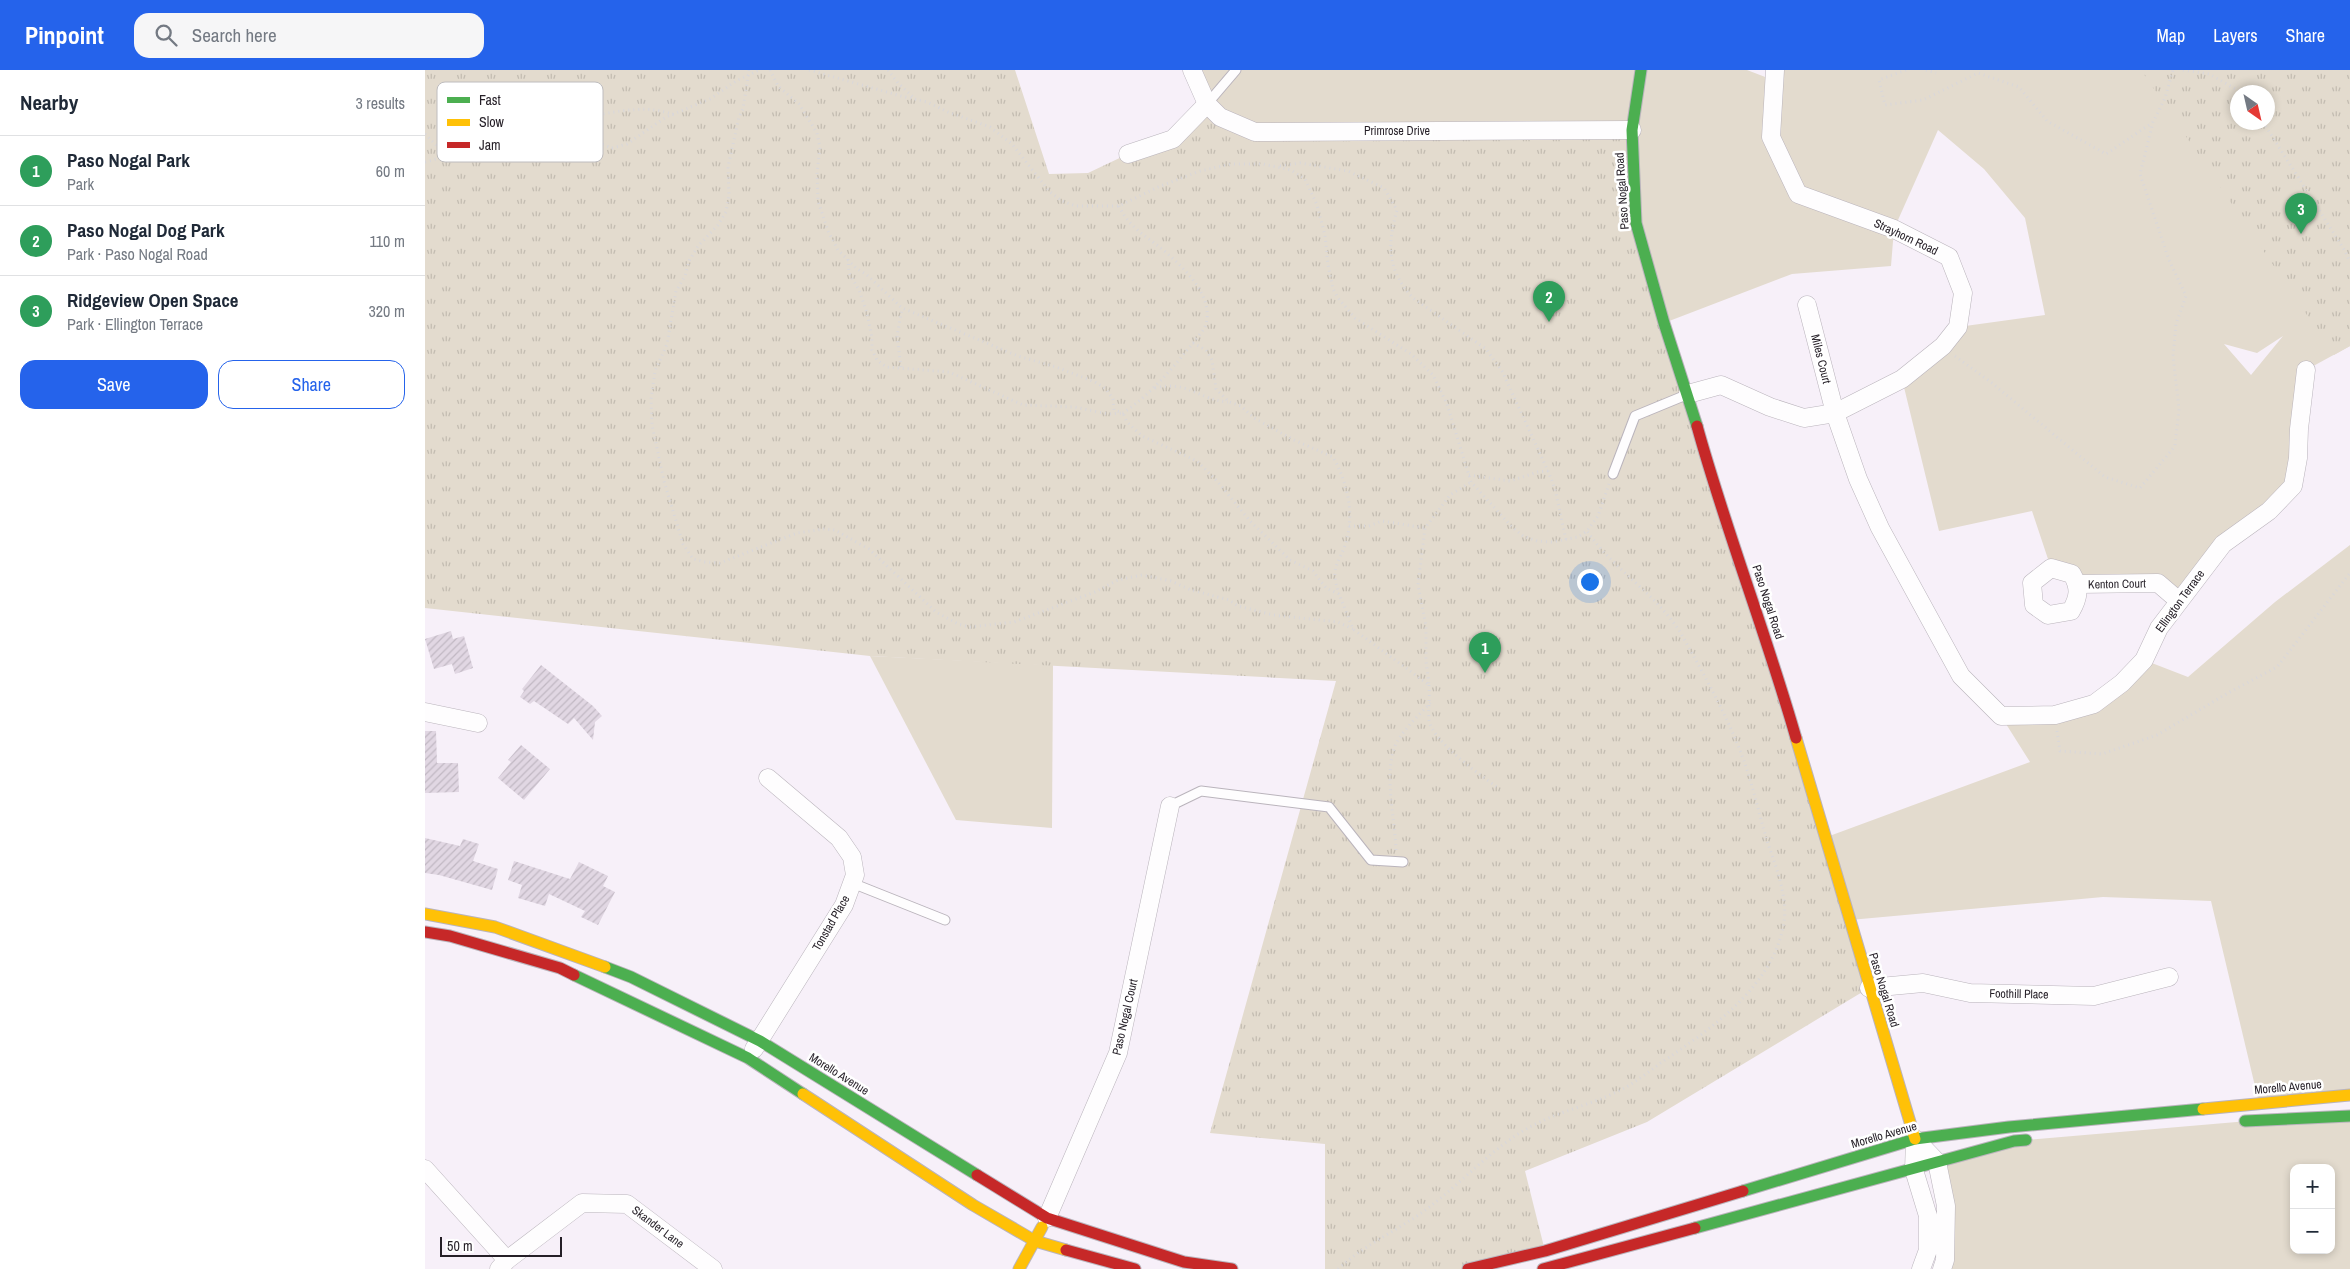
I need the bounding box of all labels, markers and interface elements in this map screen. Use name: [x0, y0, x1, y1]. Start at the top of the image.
search box: [134, 13, 484, 58]
text: Pinpoint: [25, 19, 104, 51]
icon: search: [152, 21, 180, 49]
text: Search here: [192, 22, 277, 48]
text: Map: [2157, 23, 2185, 48]
text: Layers: [2213, 23, 2258, 48]
text: Share: [2286, 23, 2325, 48]
legend: [437, 82, 603, 162]
north arrow: [2230, 85, 2275, 130]
text: Nearby: [20, 88, 78, 117]
text: Fast: [479, 91, 501, 109]
text: 3 results: [355, 92, 405, 114]
text: Slow: [479, 113, 505, 131]
street label: Primrose Drive: [1364, 123, 1430, 139]
text: Jam: [479, 136, 501, 154]
text: Paso Nogal Park: [67, 147, 190, 173]
street label: Paso Nogal Road: [1611, 152, 1633, 230]
text: 1: [32, 160, 40, 182]
text: 60 m: [376, 160, 405, 182]
text: Park: [67, 173, 94, 195]
pin: 3: [2285, 193, 2317, 234]
street label: Strayhorn Road: [1871, 215, 1941, 259]
text: Paso Nogal Dog Park: [67, 217, 225, 243]
text: 2: [32, 230, 40, 252]
text: 110 m: [369, 230, 405, 252]
text: Park · Paso Nogal Road: [67, 243, 208, 265]
pin: 2: [1533, 281, 1565, 322]
text: Ridgeview Open Space: [67, 287, 238, 313]
text: 3: [32, 300, 40, 322]
text: 320 m: [369, 300, 405, 322]
text: Park · Ellington Terrace: [67, 313, 203, 335]
street label: Miles Court: [1807, 333, 1835, 386]
button: Save: [20, 360, 208, 409]
button: Share: [218, 360, 405, 409]
street label: Paso Nogal Road: [1748, 563, 1788, 641]
street label: Ellington Terrace: [2152, 566, 2208, 636]
your location: [1577, 569, 1603, 595]
street label: Kenton Court: [2088, 575, 2146, 593]
pin: 1: [1469, 632, 1501, 673]
street label: Tonstad Place: [809, 892, 853, 954]
street label: Paso Nogal Road: [1865, 951, 1903, 1029]
street label: Paso Nogal Court: [1108, 977, 1142, 1057]
street label: Foothill Place: [1989, 985, 2049, 1003]
street label: Morello Avenue: [806, 1049, 872, 1099]
street label: Morello Avenue: [2254, 1076, 2322, 1098]
street label: Morello Avenue: [1849, 1118, 1919, 1152]
map controls: [2290, 1164, 2335, 1254]
button: +: [2290, 1164, 2335, 1209]
street label: Skander Lane: [629, 1202, 687, 1252]
button: −: [2290, 1209, 2335, 1254]
scale bar: [440, 1234, 563, 1257]
text: 50 m: [447, 1237, 473, 1255]

